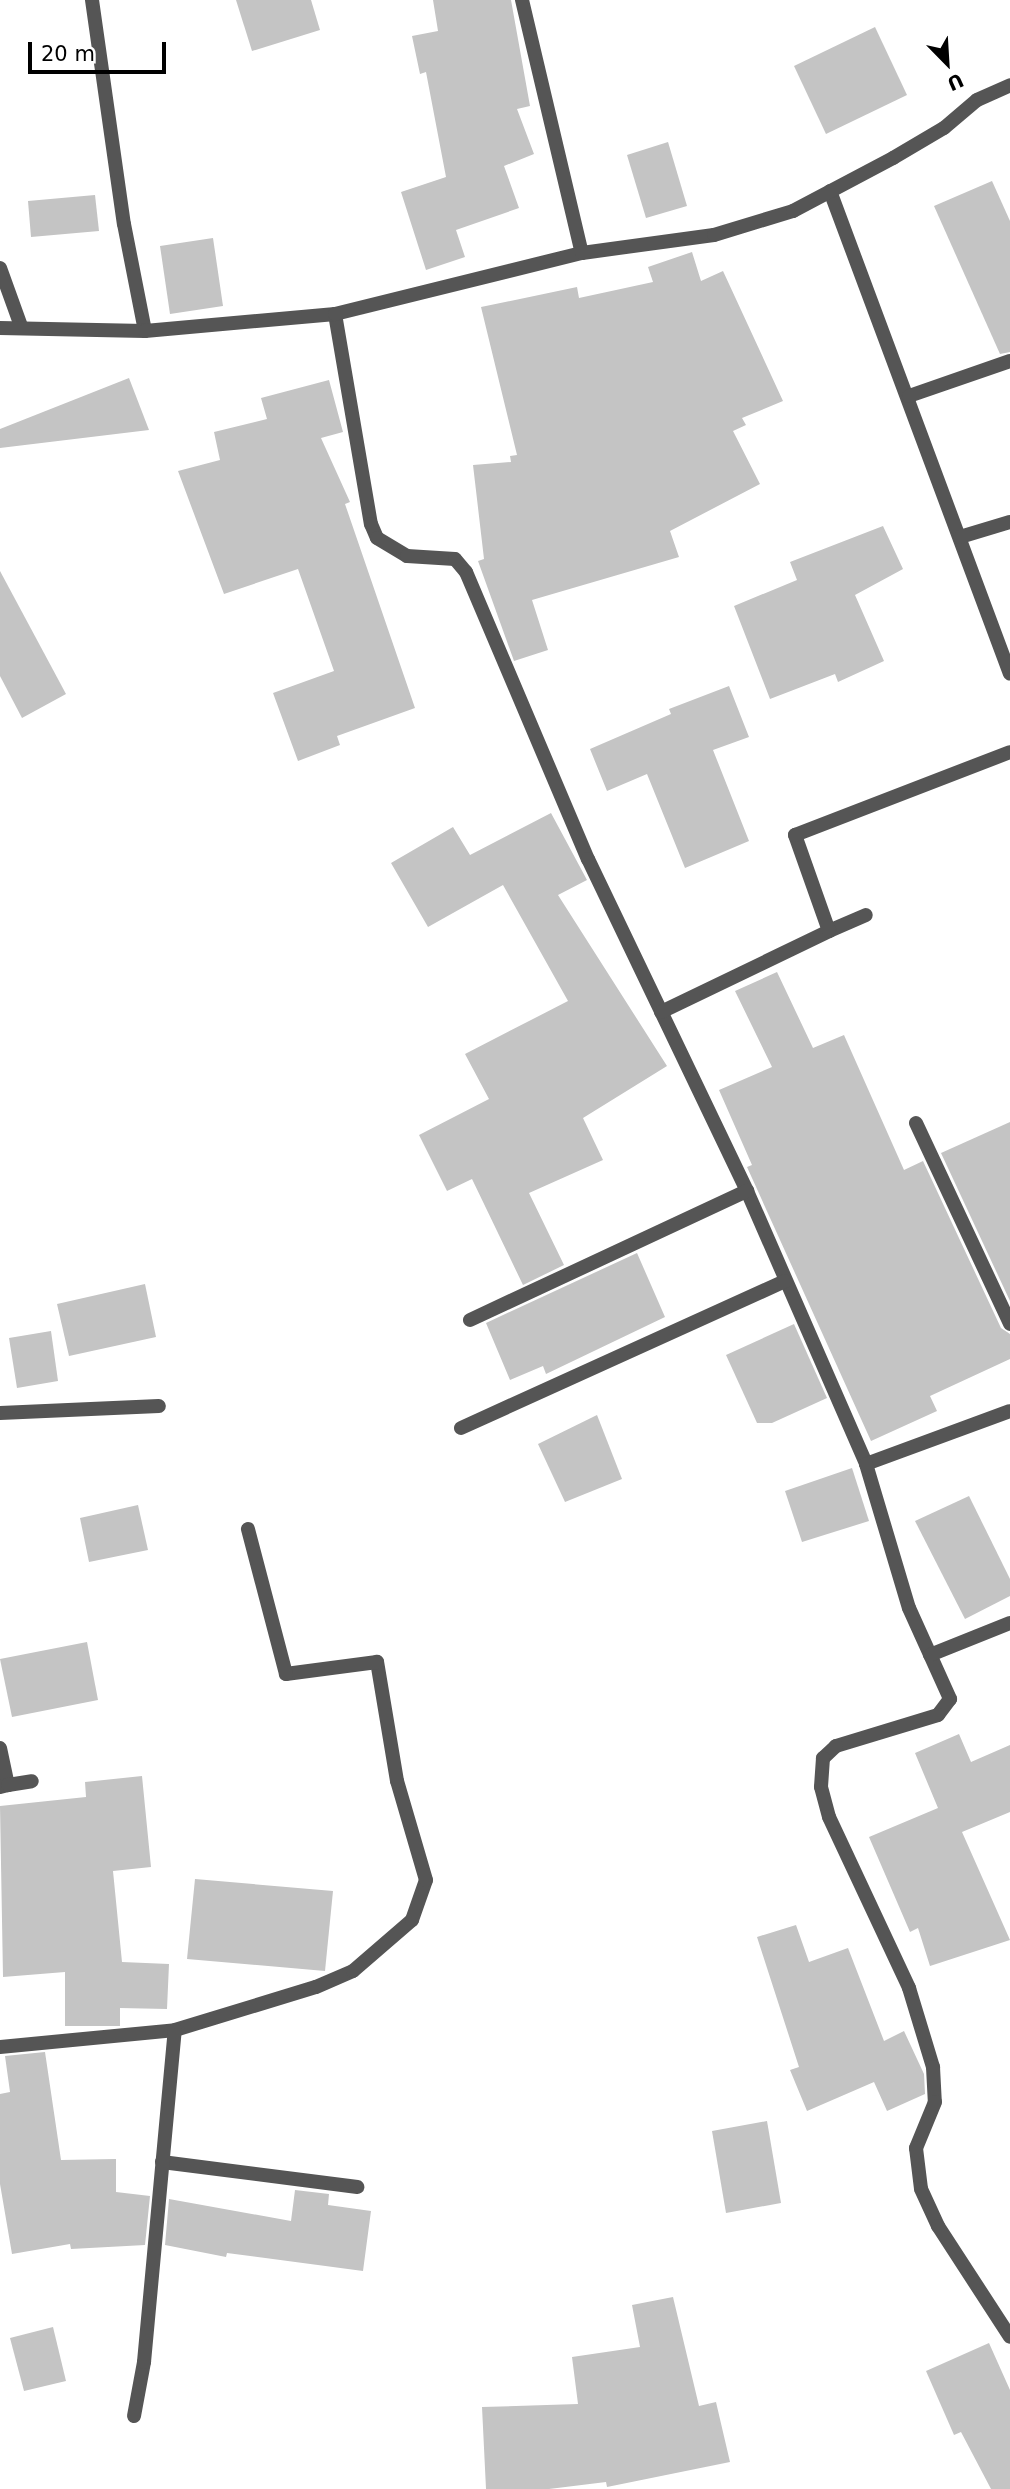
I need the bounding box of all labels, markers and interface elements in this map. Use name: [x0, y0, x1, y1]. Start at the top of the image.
scale bar: [32, 28, 170, 72]
north arrow: [912, 28, 982, 98]
text: 20 m: [41, 42, 95, 66]
text: U: [944, 69, 967, 95]

